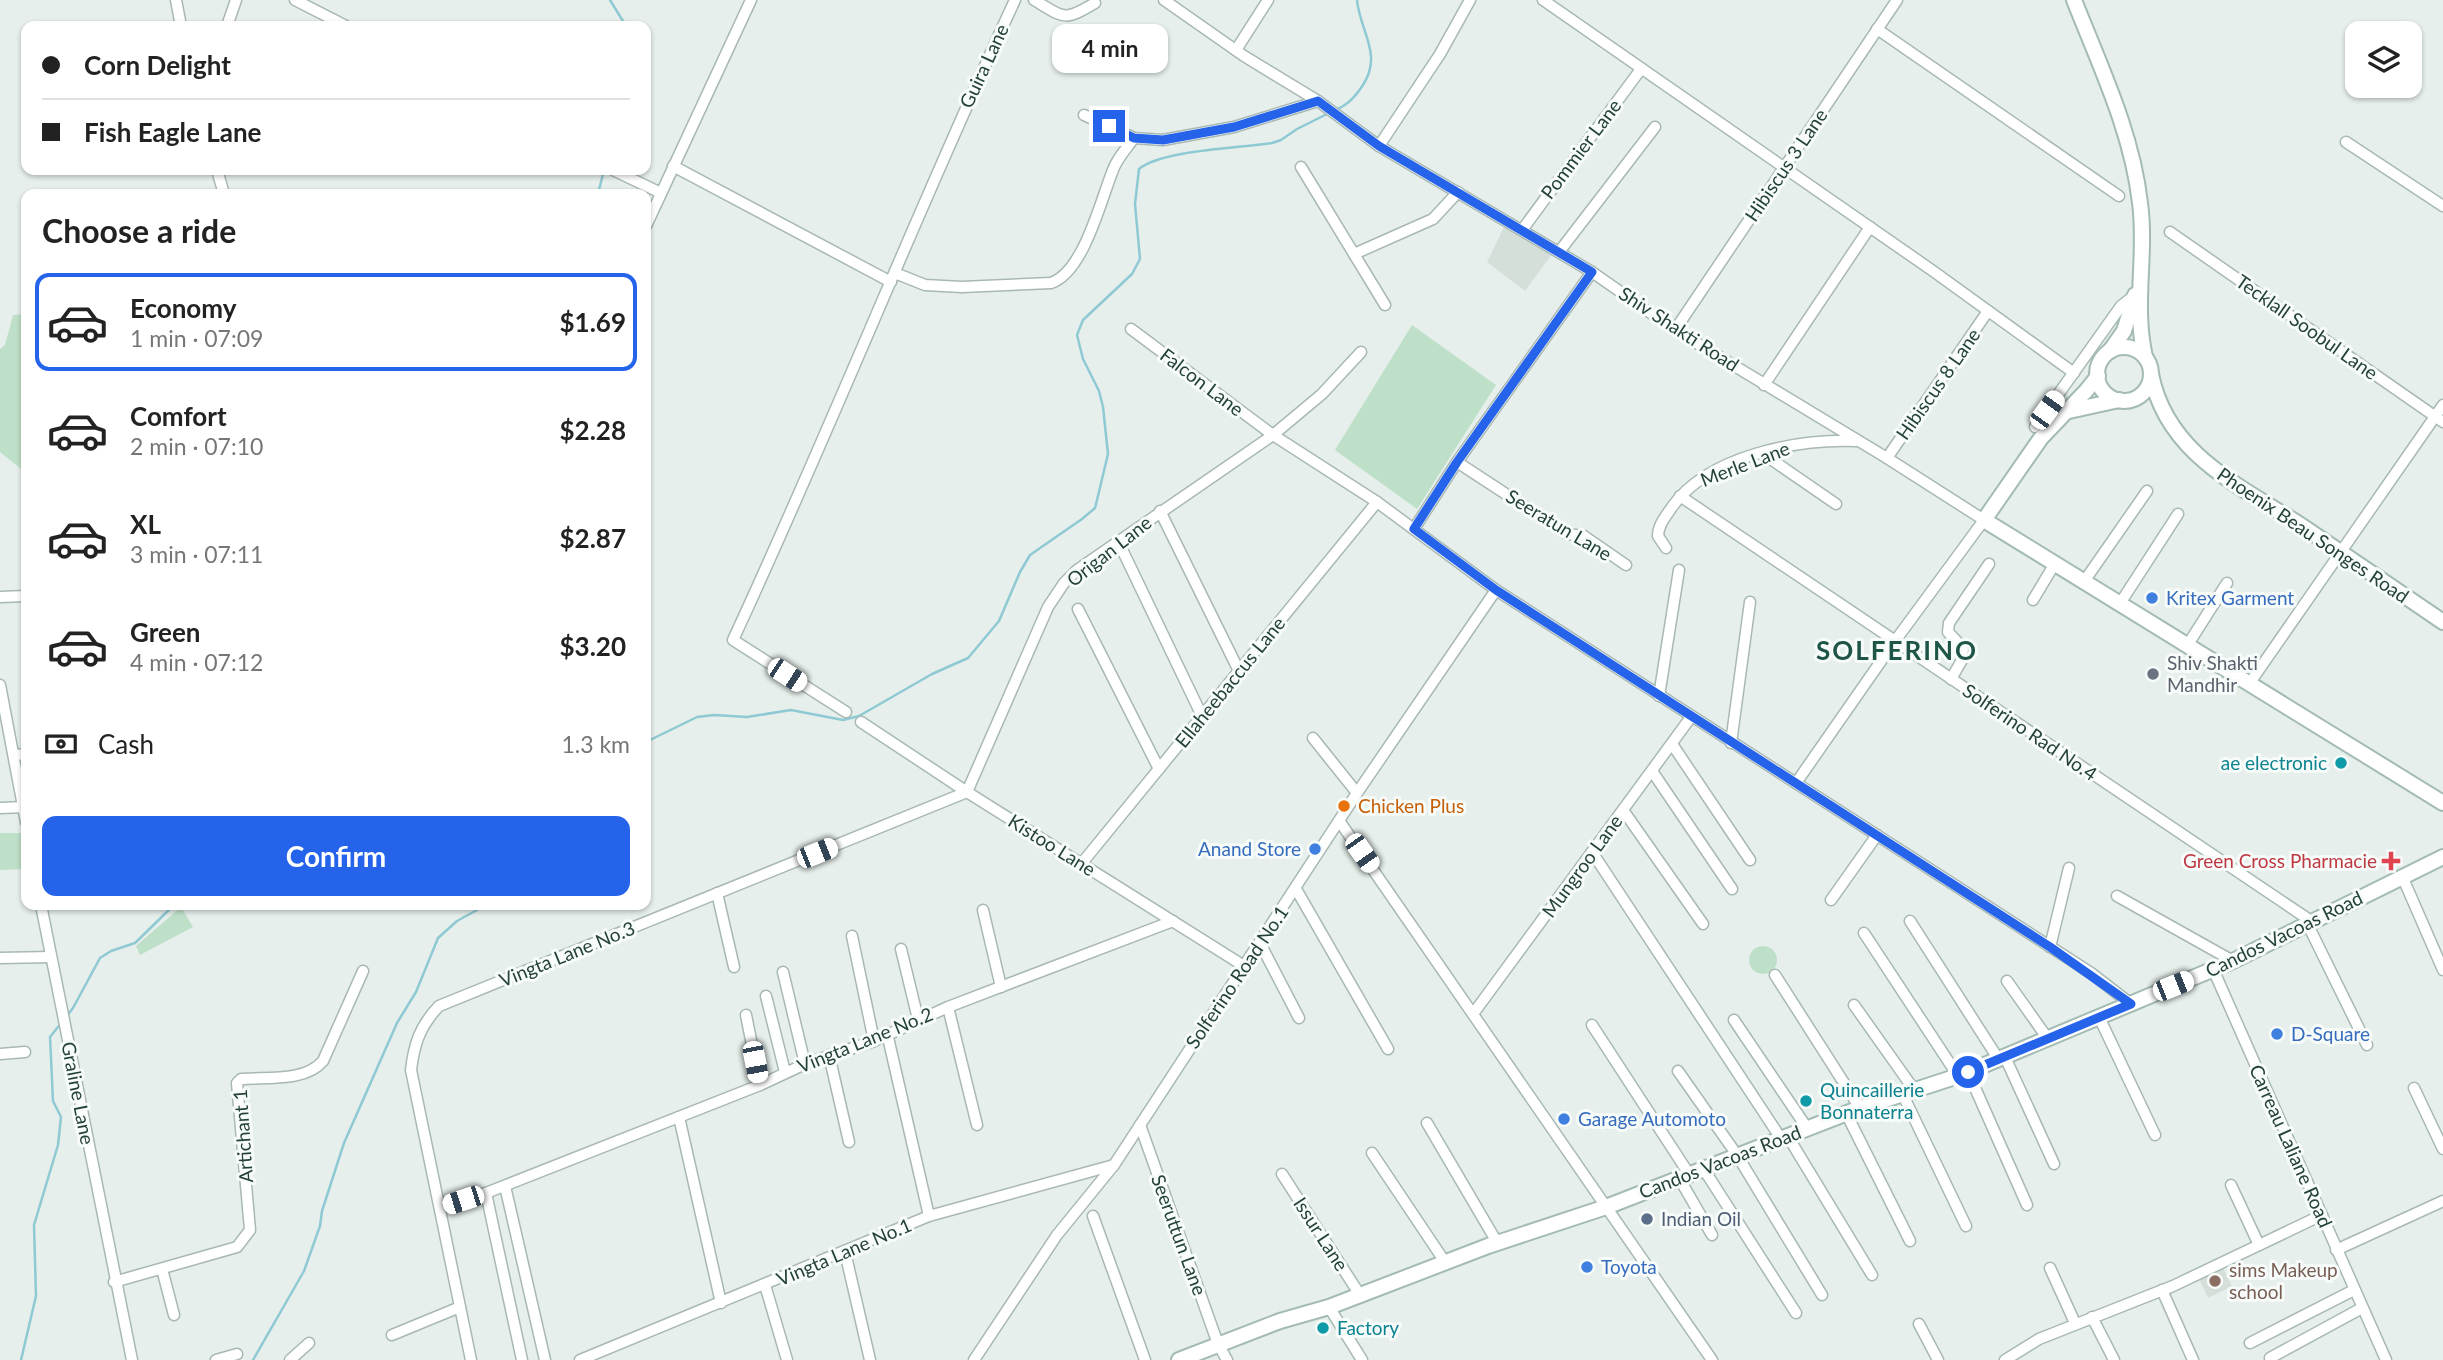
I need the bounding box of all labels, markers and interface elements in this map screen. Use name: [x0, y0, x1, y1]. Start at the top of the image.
street label: Guira Lane: [954, 20, 1013, 111]
map controls: [2345, 21, 2422, 98]
button: layers: [2345, 21, 2422, 98]
callout: 4 min: [1051, 24, 1167, 74]
text: 4 min: [1081, 34, 1139, 62]
text: Corn Delight: [84, 49, 231, 81]
street label: Pommier Lane: [1536, 94, 1626, 203]
street label: Hibiscus 3 Lane: [1739, 104, 1832, 225]
route end: [1093, 110, 1125, 142]
text: Fish Eagle Lane: [84, 116, 261, 148]
text: Choose a ride: [42, 211, 236, 250]
street label: Tecklall Soobul Lane: [2232, 269, 2383, 384]
street label: Shiv Shakti Road: [1615, 281, 1743, 376]
icon: car: [46, 291, 109, 354]
text: Economy: [130, 292, 236, 324]
text: $1.69: [560, 306, 626, 338]
text: 1 min · 07:09: [130, 324, 263, 352]
street label: Hibiscus 8 Lane: [1891, 324, 1985, 444]
street label: Falcon Lane: [1156, 343, 1248, 420]
car: [2027, 387, 2068, 433]
icon: car: [46, 399, 109, 462]
text: Comfort: [130, 400, 227, 432]
text: $2.28: [560, 414, 626, 446]
text: 2 min · 07:10: [130, 432, 263, 460]
street label: Merle Lane: [1697, 436, 1793, 491]
street label: Phoenix Beau Songes Road: [2213, 462, 2413, 607]
street label: Seeratun Lane: [1502, 484, 1616, 565]
icon: car: [46, 507, 109, 570]
text: XL: [130, 508, 161, 540]
street label: Origan Lane: [1062, 510, 1156, 591]
text: $2.87: [560, 522, 626, 554]
text: 3 min · 07:11: [130, 540, 263, 568]
place label: Kritex Garment: [2166, 586, 2294, 609]
marker: Kritex Garment: [2144, 590, 2160, 606]
street label: Ellaheebaccus Lane: [1170, 612, 1289, 752]
icon: car: [46, 615, 109, 678]
text: Green: [130, 616, 200, 648]
text: $3.20: [560, 630, 626, 662]
district label: SOLFERINO: [1816, 634, 1978, 666]
text: 4 min · 07:12: [130, 648, 263, 676]
place label: Shiv Shakti Mandhir: [2167, 651, 2258, 696]
car: [764, 655, 811, 695]
marker: Shiv Shakti Mandhir: [2145, 666, 2161, 682]
street label: Solferino Rad No.4: [1959, 678, 2102, 785]
icon: cash: [42, 725, 80, 763]
text: Cash: [98, 728, 154, 760]
text: 1.3 km: [561, 730, 630, 758]
place label: ae electronic: [2221, 751, 2327, 774]
marker: ae electronic: [2333, 755, 2349, 771]
place label: Chicken Plus: [1358, 794, 1464, 817]
marker: Chicken Plus: [1336, 798, 1352, 814]
street label: Kistoo Lane: [1004, 809, 1100, 880]
street label: Mungroo Lane: [1537, 810, 1627, 922]
button: Confirm: [42, 816, 630, 896]
car: [1342, 830, 1383, 876]
car: [794, 835, 841, 871]
place label: Anand Store: [1198, 837, 1301, 860]
marker: Anand Store: [1307, 841, 1323, 857]
place label: Green Cross Pharmacie: [2183, 849, 2377, 872]
marker: Green Cross Pharmacie: [2383, 853, 2399, 869]
street label: Candos Vacoas Road: [2202, 886, 2366, 982]
street label: Solferino Road No.1: [1180, 901, 1293, 1052]
street label: Vingta Lane No.3: [496, 916, 638, 991]
car: [2150, 968, 2197, 1004]
street label: Vingta Lane No.2: [794, 1002, 936, 1077]
place label: D-Square: [2291, 1022, 2370, 1045]
marker: D-Square: [2269, 1026, 2285, 1042]
car: [741, 1039, 770, 1085]
street label: Graline Lane: [57, 1040, 100, 1146]
route start: [1952, 1056, 1984, 1088]
street label: Carreau Laliane Road: [2245, 1061, 2338, 1231]
place label: Quincaillerie Bonnaterra: [1820, 1078, 1924, 1123]
street label: Artichant 1: [228, 1088, 257, 1184]
marker: Quincaillerie Bonnaterra: [1798, 1093, 1814, 1109]
place label: Garage Automoto: [1578, 1107, 1726, 1130]
marker: Garage Automoto: [1556, 1111, 1572, 1127]
street label: Candos Vacoas Road: [1635, 1120, 1804, 1203]
street label: Seeruttun Lane: [1147, 1171, 1212, 1298]
car: [440, 1184, 487, 1216]
street label: Issur Lane: [1289, 1193, 1354, 1275]
place label: Indian Oil: [1661, 1207, 1741, 1230]
marker: Indian Oil: [1639, 1211, 1655, 1227]
street label: Vingta Lane No.1: [773, 1213, 915, 1290]
place label: Toyota: [1601, 1255, 1657, 1278]
place label: sims Makeup school: [2229, 1258, 2338, 1303]
marker: Toyota: [1579, 1259, 1595, 1275]
marker: sims Makeup school: [2207, 1273, 2223, 1289]
place label: Factory: [1337, 1316, 1399, 1339]
marker: Factory: [1315, 1320, 1331, 1336]

